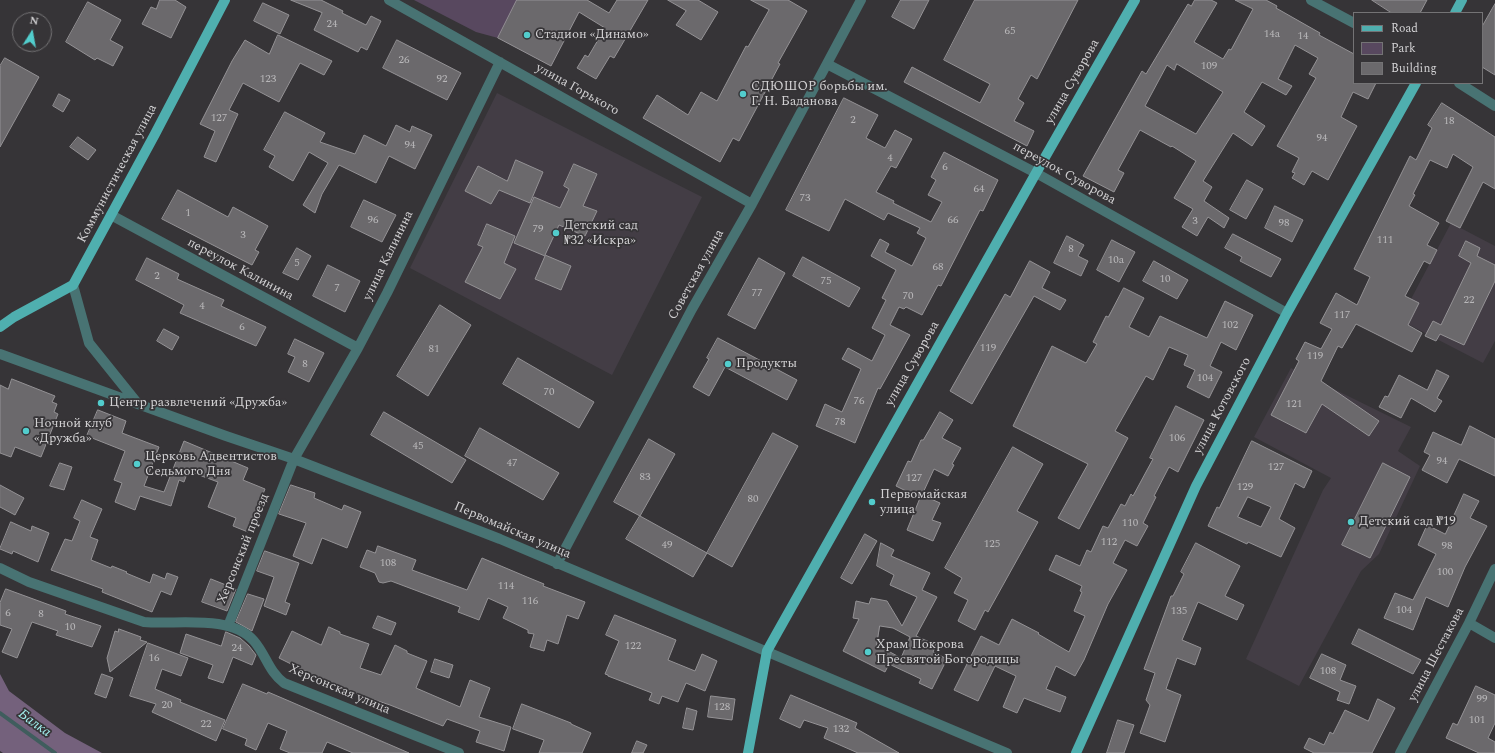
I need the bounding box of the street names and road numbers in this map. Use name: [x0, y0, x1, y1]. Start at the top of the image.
street label: улица Суворова: [1042, 37, 1104, 127]
street label: улица Горького: [533, 61, 621, 119]
street label: Коммунистическая улица: [75, 102, 161, 246]
street label: переулок Суворова: [1010, 139, 1118, 209]
street label: улица Калинина: [360, 208, 418, 304]
street label: Советская улица: [666, 227, 728, 323]
street label: переулок Калинина: [184, 235, 296, 305]
street label: улица Суворова: [882, 319, 944, 409]
street label: улица Котовского: [1191, 355, 1255, 457]
street label: Херсонский проезд: [215, 492, 273, 606]
street label: Первомайская улица: [451, 499, 573, 563]
street label: улица Шестакова: [1406, 605, 1468, 705]
street label: Херсонская улица: [286, 662, 392, 718]

